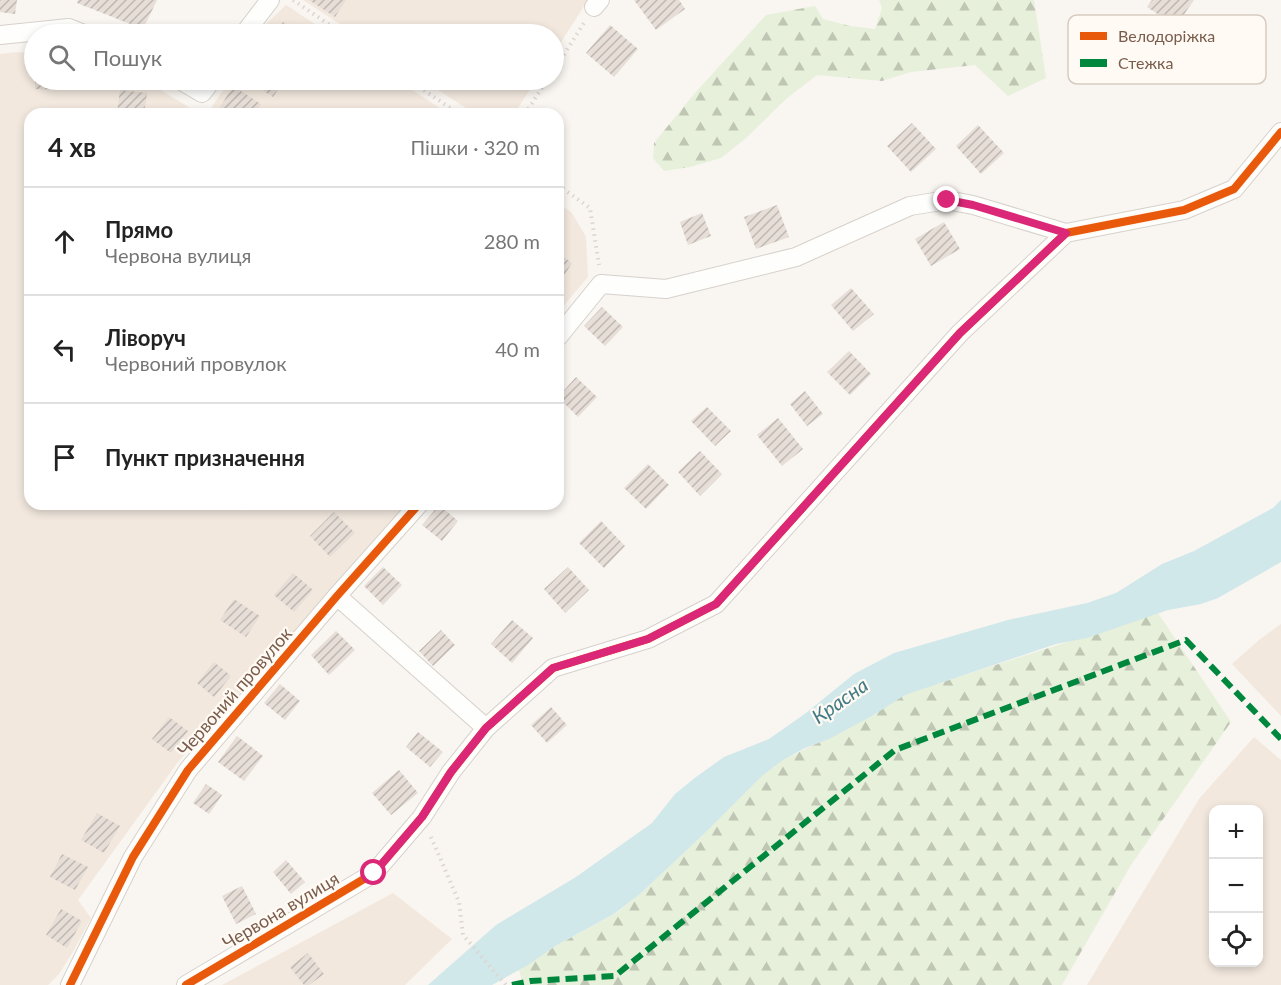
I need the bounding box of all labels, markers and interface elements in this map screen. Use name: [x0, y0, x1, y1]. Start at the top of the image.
legend: [1068, 15, 1266, 84]
search box: [24, 24, 564, 90]
text: Велодоріжка: [1118, 26, 1215, 45]
icon: search: [45, 41, 78, 74]
text: Пошук: [93, 44, 162, 71]
text: Стежка: [1118, 53, 1173, 72]
text: 4 хв: [48, 131, 96, 163]
text: Пішки · 320 m: [411, 135, 540, 159]
route end: [933, 186, 959, 212]
text: Прямо: [105, 216, 173, 243]
icon: ahead: [48, 225, 81, 258]
text: 280 m: [484, 229, 540, 253]
text: Червона вулиця: [105, 243, 251, 267]
text: Ліворуч: [105, 324, 186, 351]
icon: left: [48, 333, 81, 366]
text: 40 m: [495, 337, 540, 361]
text: Червоний провулок: [105, 351, 287, 375]
icon: arrive: [48, 441, 81, 474]
text: Пункт призначення: [105, 444, 305, 471]
street label: Червоний провулок: [172, 622, 297, 760]
water label: Красна: [807, 672, 872, 728]
map controls: [1209, 805, 1263, 967]
button: +: [1209, 805, 1263, 859]
route start: [360, 859, 386, 885]
button: −: [1209, 859, 1263, 913]
street label: Червона вулиця: [218, 867, 343, 954]
button: locate: [1209, 913, 1263, 967]

